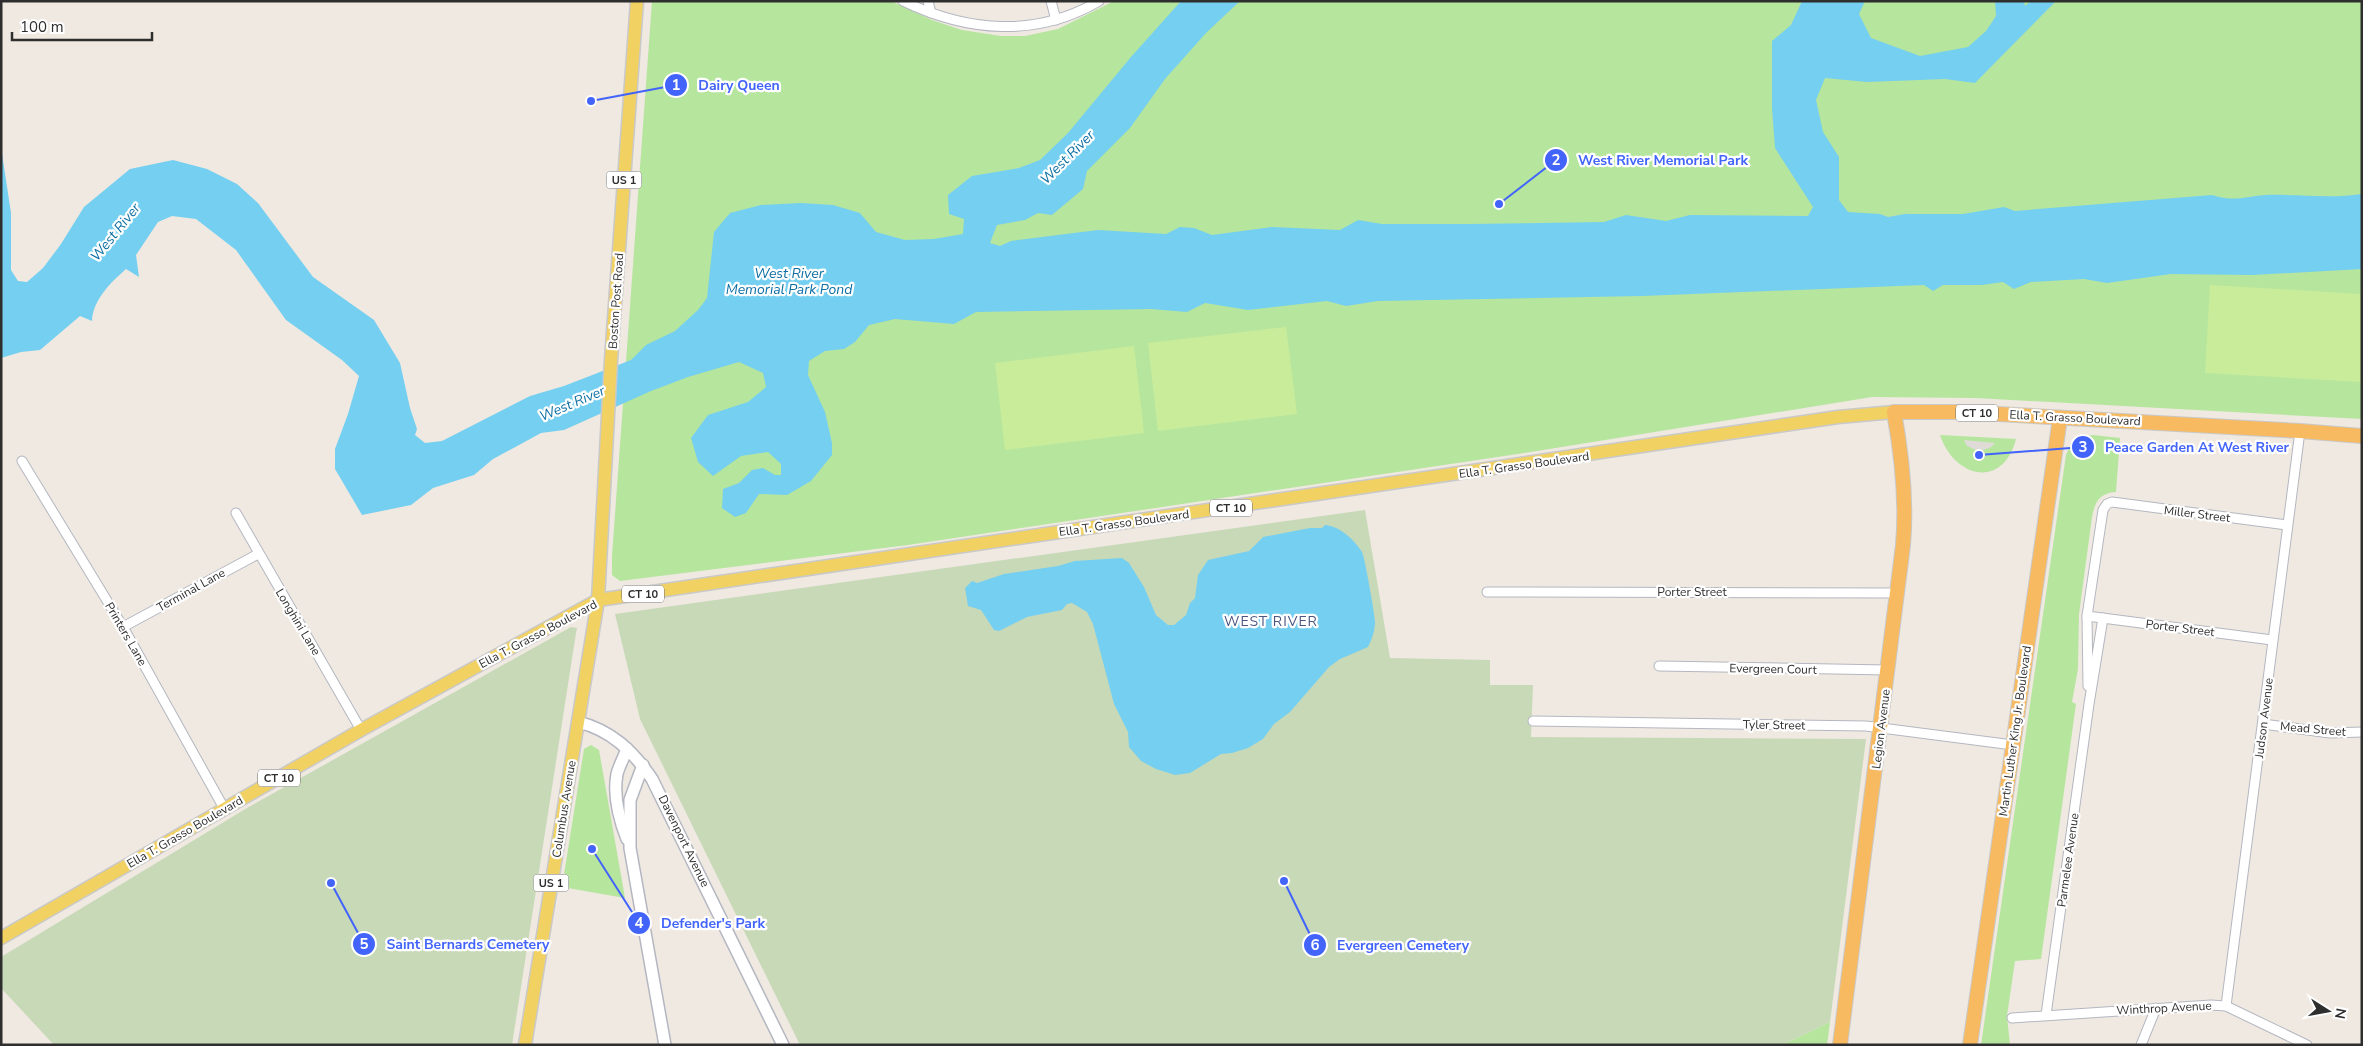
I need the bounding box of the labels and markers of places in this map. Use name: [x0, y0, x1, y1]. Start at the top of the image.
callout: Dairy Queen: [664, 70, 790, 99]
callout: West River Memorial Park: [1543, 145, 1758, 174]
callout: Peace Garden At West River: [2070, 433, 2300, 462]
callout: Defender's Park: [626, 909, 775, 938]
callout: Saint Bernards Cemetery: [352, 929, 560, 958]
callout: Evergreen Cemetery: [1302, 931, 1479, 960]

